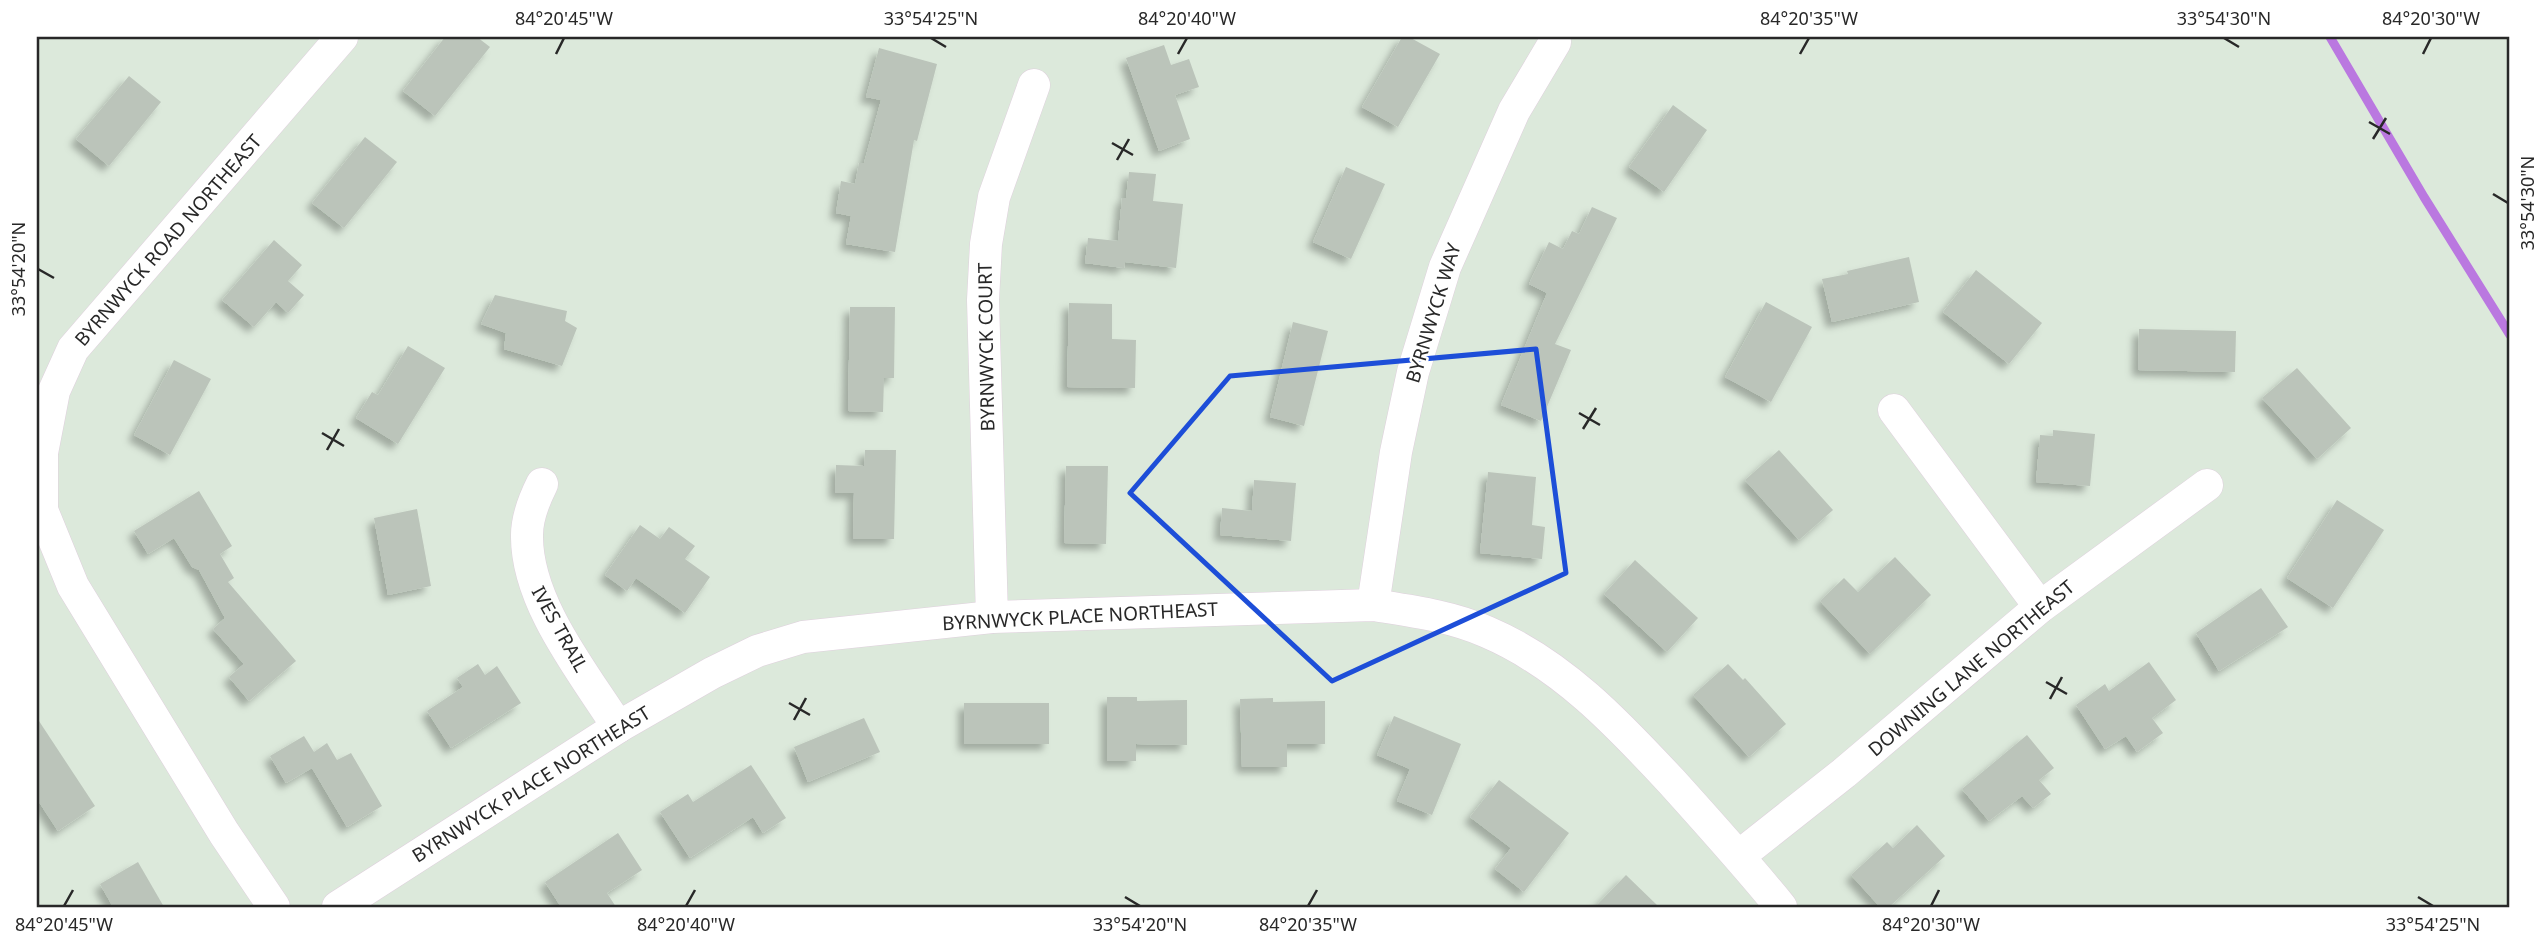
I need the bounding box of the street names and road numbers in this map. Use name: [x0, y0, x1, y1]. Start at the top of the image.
street label: BYRNWYCK ROAD NORTHEAST: [69, 128, 268, 351]
street label: BYRNWYCK WAY: [1399, 240, 1467, 386]
street label: BYRNWYCK COURT: [972, 262, 1000, 432]
street label: DOWNING LANE NORTHEAST: [1862, 574, 2080, 762]
street label: IVES TRAIL: [526, 581, 594, 677]
street label: BYRNWYCK PLACE NORTHEAST: [941, 596, 1219, 636]
street label: BYRNWYCK PLACE NORTHEAST: [407, 700, 655, 868]

